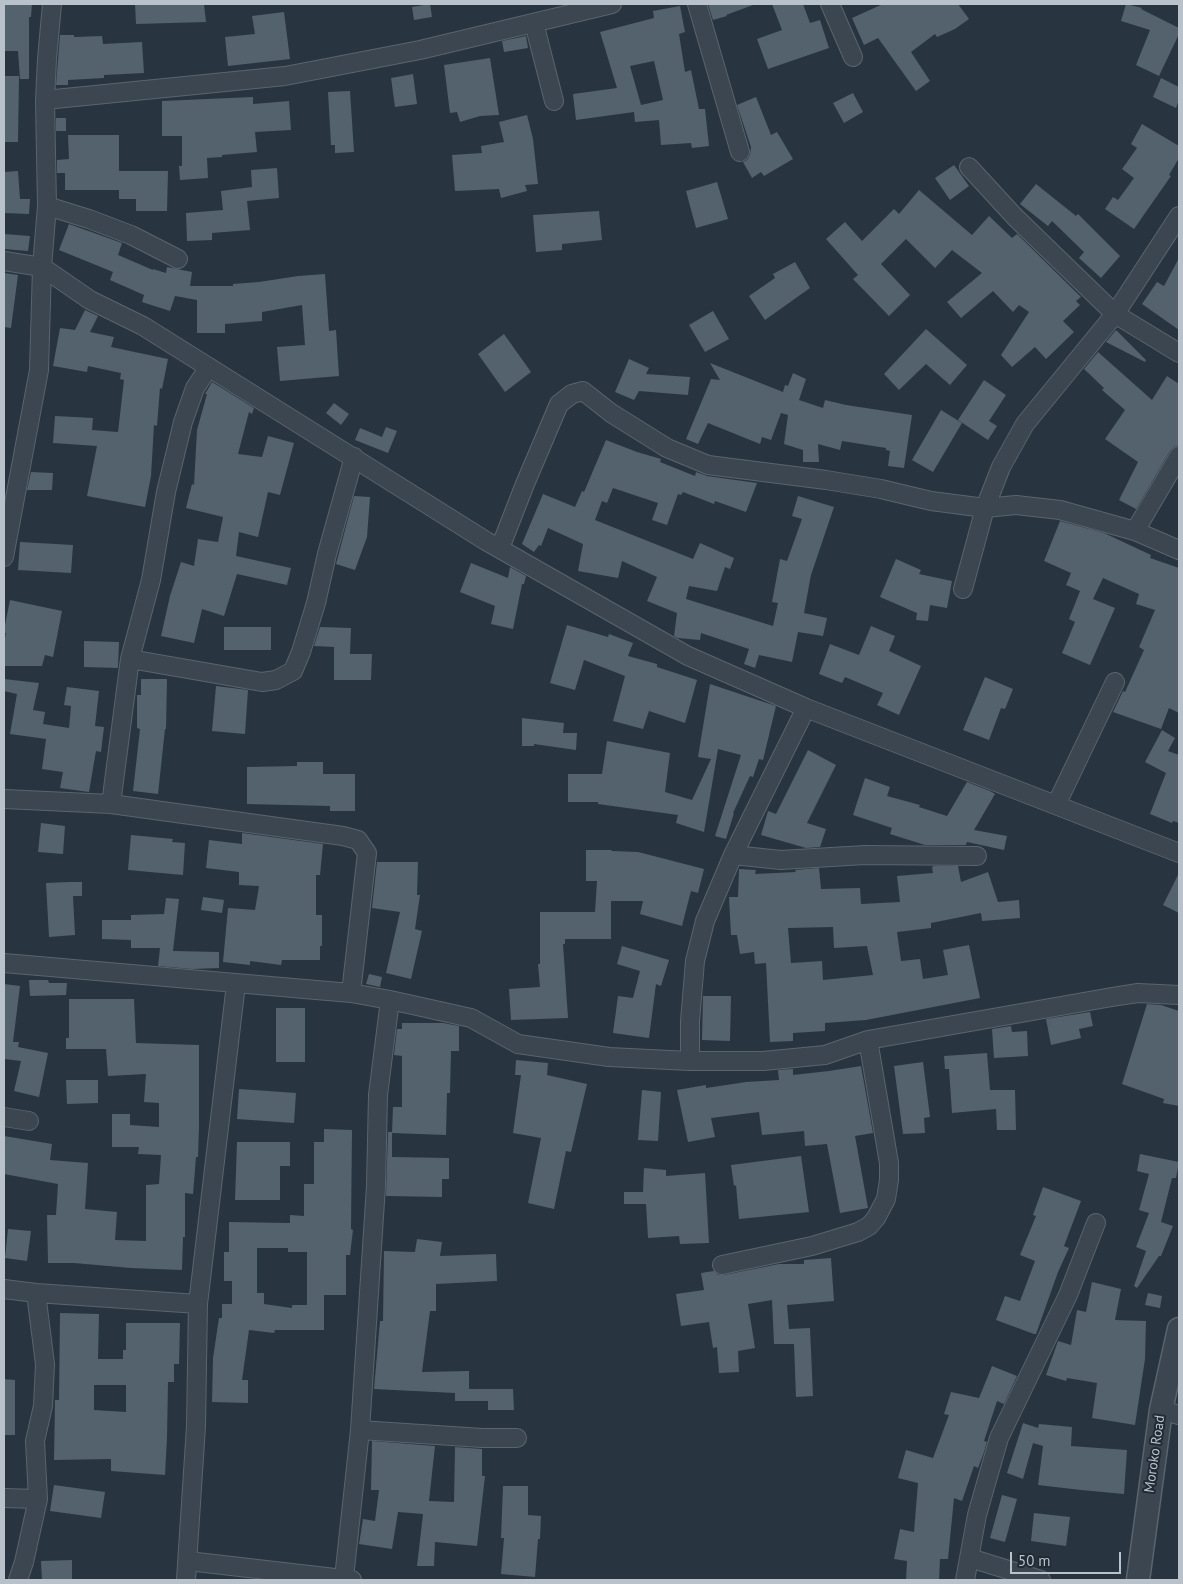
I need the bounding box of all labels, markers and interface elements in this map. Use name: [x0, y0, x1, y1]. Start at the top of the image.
street label: Moroko Road: [1141, 1414, 1169, 1494]
scale bar: [1013, 1542, 1124, 1574]
text: 50 m: [1018, 1551, 1051, 1570]

